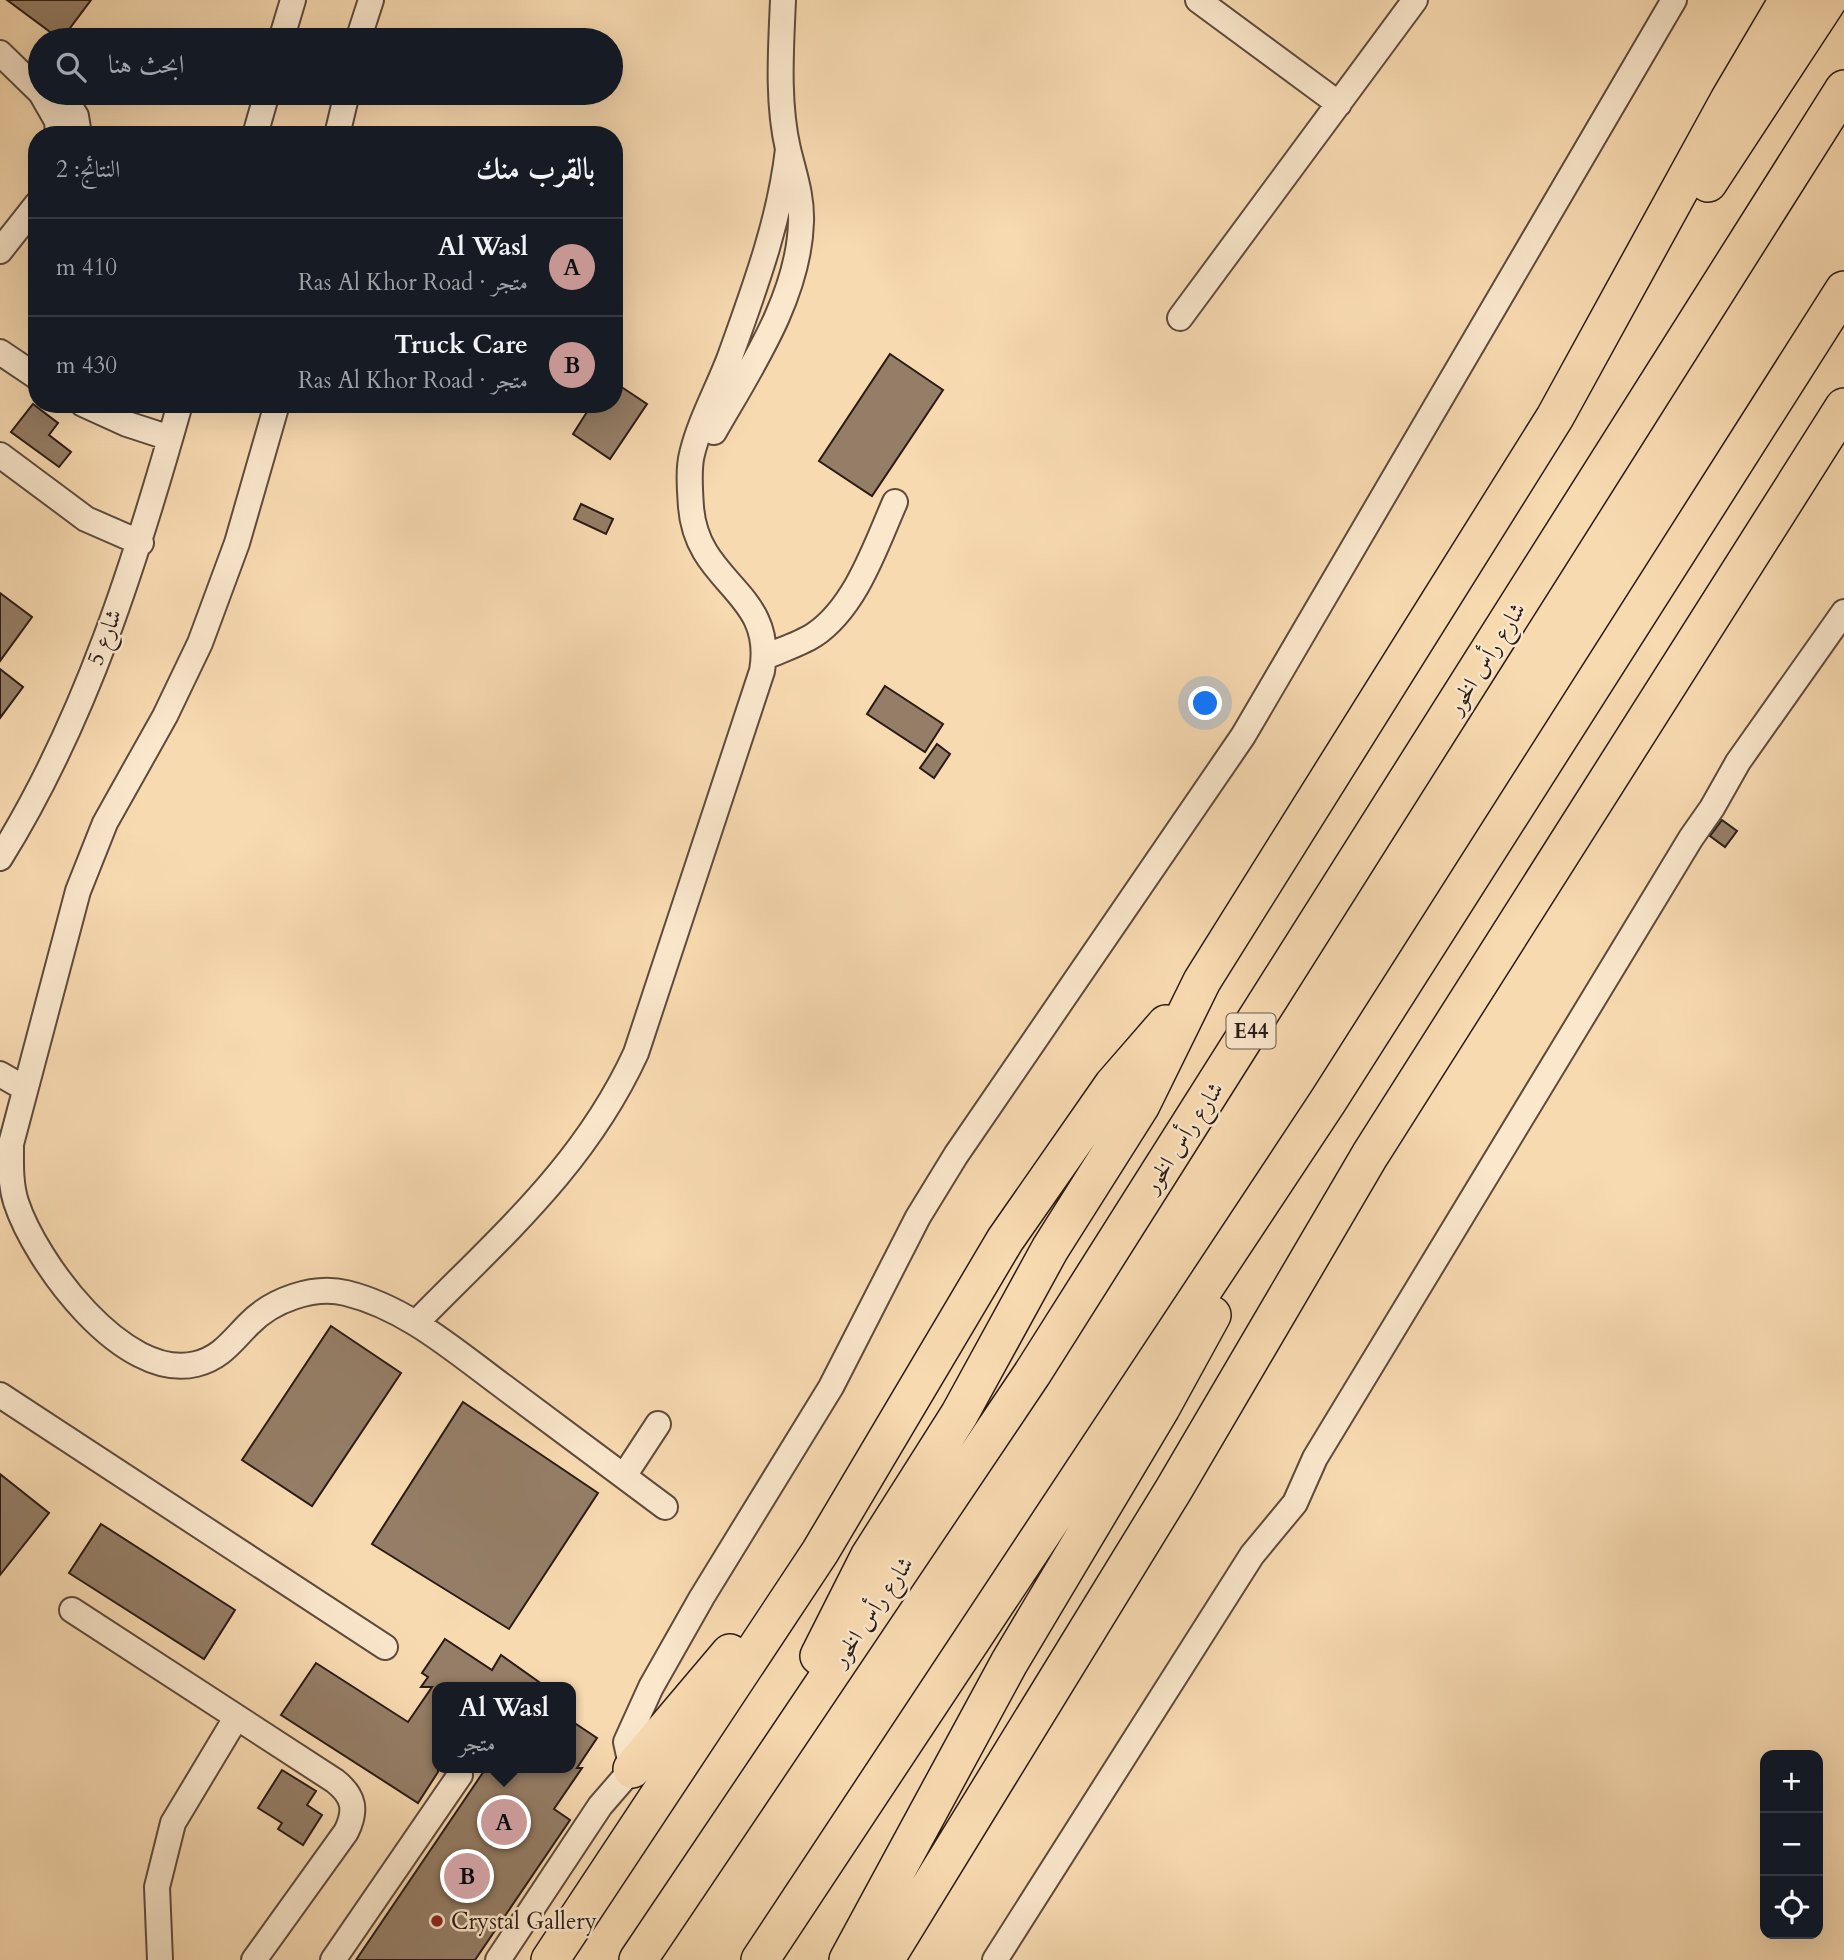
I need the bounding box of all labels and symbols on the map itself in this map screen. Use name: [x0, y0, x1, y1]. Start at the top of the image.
street label: شارع رأس الخور: [1438, 596, 1536, 724]
street label: شارع 5: [80, 605, 133, 671]
your location: [1188, 686, 1222, 720]
road number: E44: [1226, 1014, 1276, 1048]
street label: شارع رأس الخور: [1134, 1075, 1234, 1203]
street label: شارع رأس الخور: [822, 1550, 924, 1676]
pin: A: [481, 1796, 527, 1848]
pin: B: [444, 1850, 490, 1902]
place label: Crystal Gallery: [451, 1906, 597, 1937]
marker: Crystal Gallery: [429, 1913, 445, 1929]

